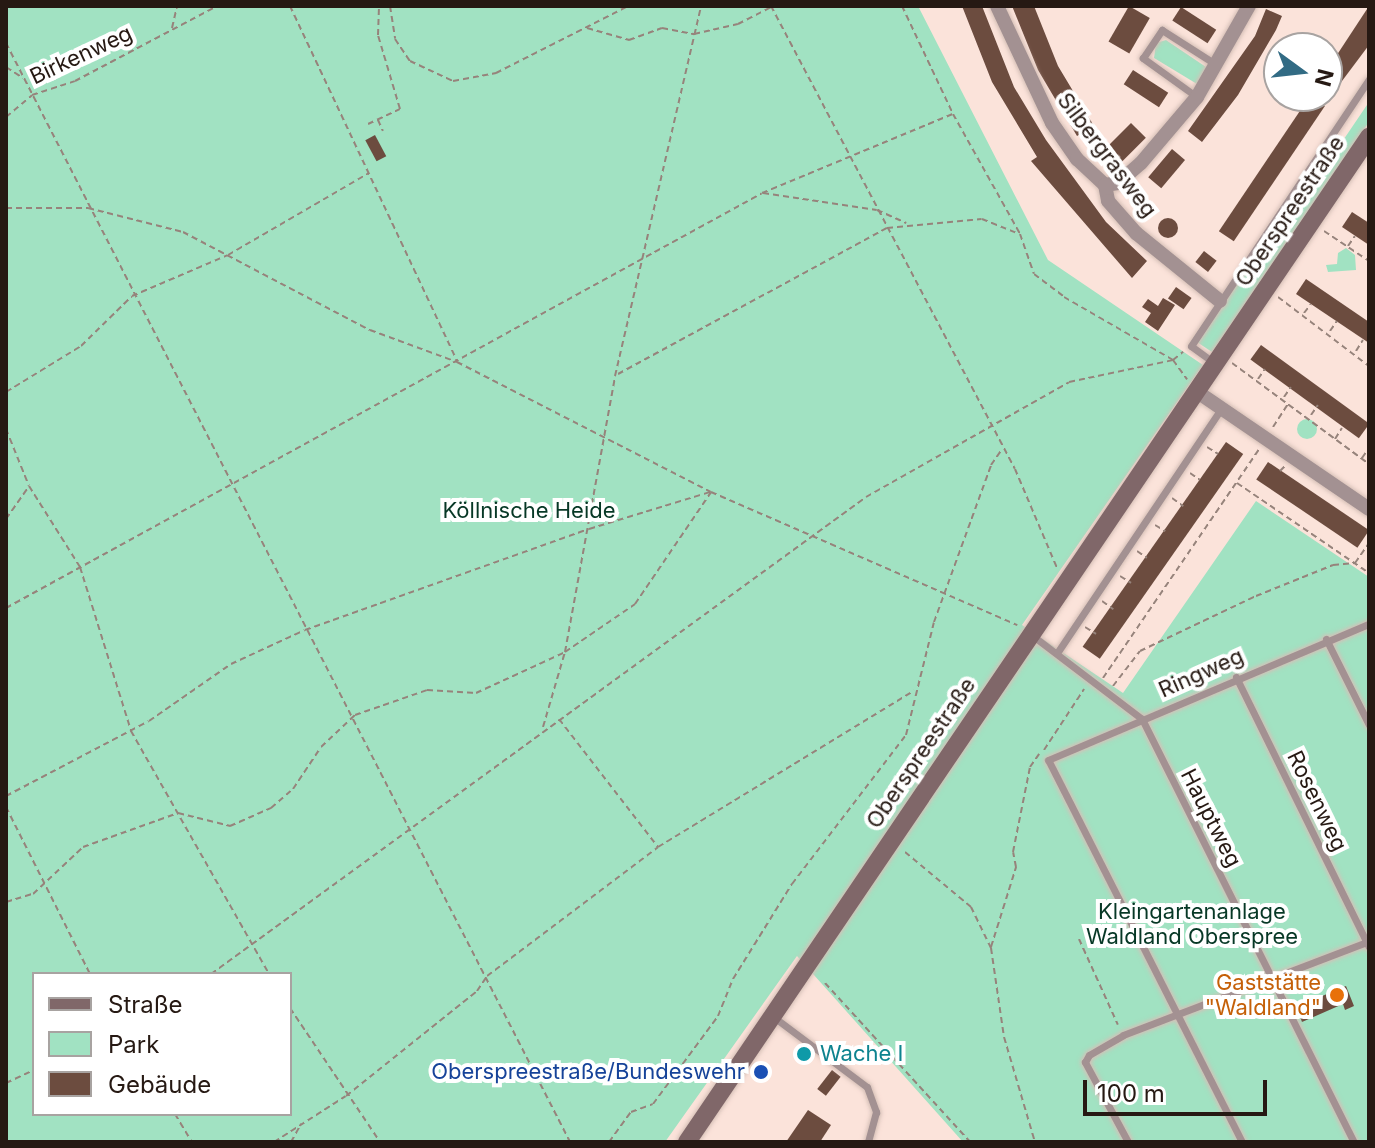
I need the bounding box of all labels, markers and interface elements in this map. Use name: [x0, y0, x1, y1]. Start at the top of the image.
street label: Birkenweg: [26, 20, 136, 90]
north arrow: [1263, 32, 1343, 112]
text: N: [1310, 66, 1339, 89]
street label: Silbergrasweg: [1052, 88, 1162, 222]
street label: Oberspreestraße: [1230, 131, 1350, 291]
park label: Köllnische Heide: [442, 498, 616, 524]
street label: Ringweg: [1155, 643, 1247, 703]
street label: Oberspreestraße: [861, 673, 981, 833]
street label: Rosenweg: [1281, 747, 1353, 855]
street label: Hauptweg: [1175, 765, 1247, 871]
park label: Kleingartenanlage Waldland Oberspree: [1086, 898, 1298, 950]
place label: Gaststätte "Waldland": [1205, 969, 1321, 1020]
legend: [32, 972, 292, 1116]
marker: Gaststätte "Waldland": [1328, 986, 1346, 1004]
text: Straße: [108, 990, 183, 1019]
text: Park: [108, 1030, 159, 1059]
place label: Wache I: [820, 1041, 903, 1067]
marker: Wache I: [795, 1045, 813, 1063]
place label: Oberspreestraße/Bundeswehr: [431, 1059, 745, 1085]
marker: Oberspreestraße/Bundeswehr: [752, 1063, 770, 1081]
scale bar: [1087, 1064, 1271, 1114]
text: Gebäude: [108, 1070, 211, 1099]
text: 100 m: [1097, 1079, 1165, 1108]

